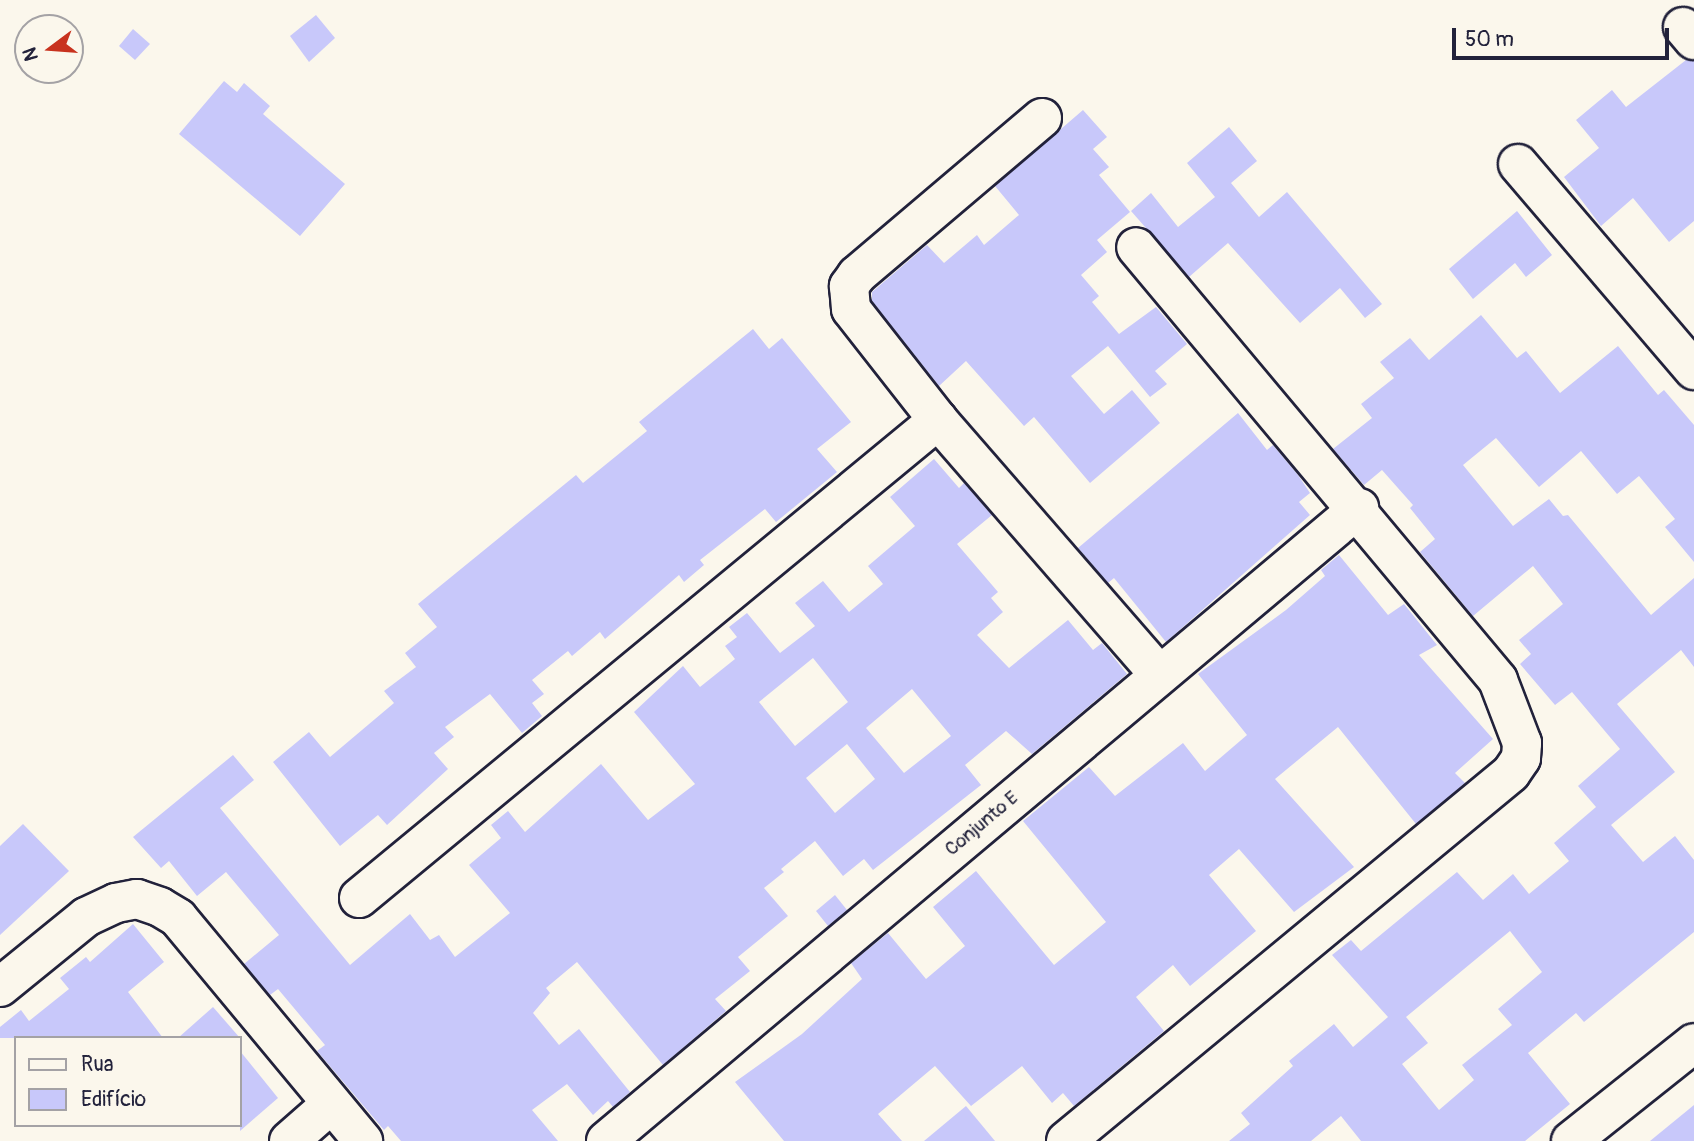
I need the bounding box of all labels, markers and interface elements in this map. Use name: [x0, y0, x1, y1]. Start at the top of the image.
north arrow: [14, 14, 84, 84]
scale bar: [1456, 14, 1673, 58]
text: 50 m: [1465, 26, 1514, 53]
text: N: [17, 45, 44, 64]
street label: Conjunto E: [941, 787, 1023, 861]
legend: [14, 1036, 242, 1127]
text: Rua: [81, 1051, 114, 1078]
text: Edifício: [81, 1086, 146, 1113]

